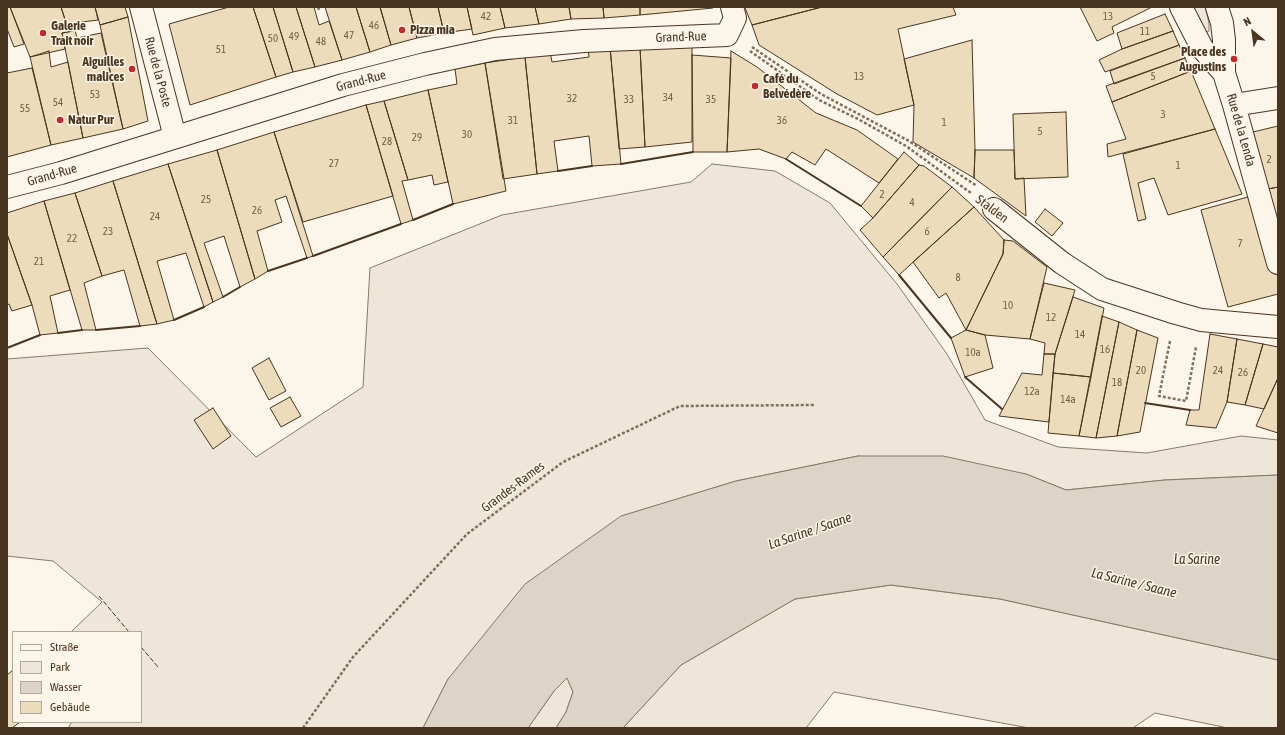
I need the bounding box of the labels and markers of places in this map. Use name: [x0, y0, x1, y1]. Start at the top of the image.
place label: Galerie Trait noir: [51, 18, 93, 49]
place label: Pizza mia: [410, 22, 455, 38]
marker: Pizza mia: [397, 25, 407, 35]
marker: Galerie Trait noir: [38, 28, 48, 38]
place label: Place des Augustins: [1179, 44, 1226, 75]
place label: Aiguilles malices: [83, 54, 124, 85]
marker: Place des Augustins: [1229, 54, 1239, 64]
marker: Aiguilles malices: [127, 64, 137, 74]
place label: Café du Belvédère: [763, 71, 811, 102]
marker: Café du Belvédère: [750, 81, 760, 91]
place label: Natur Pur: [68, 112, 114, 128]
marker: Natur Pur: [55, 115, 65, 125]

